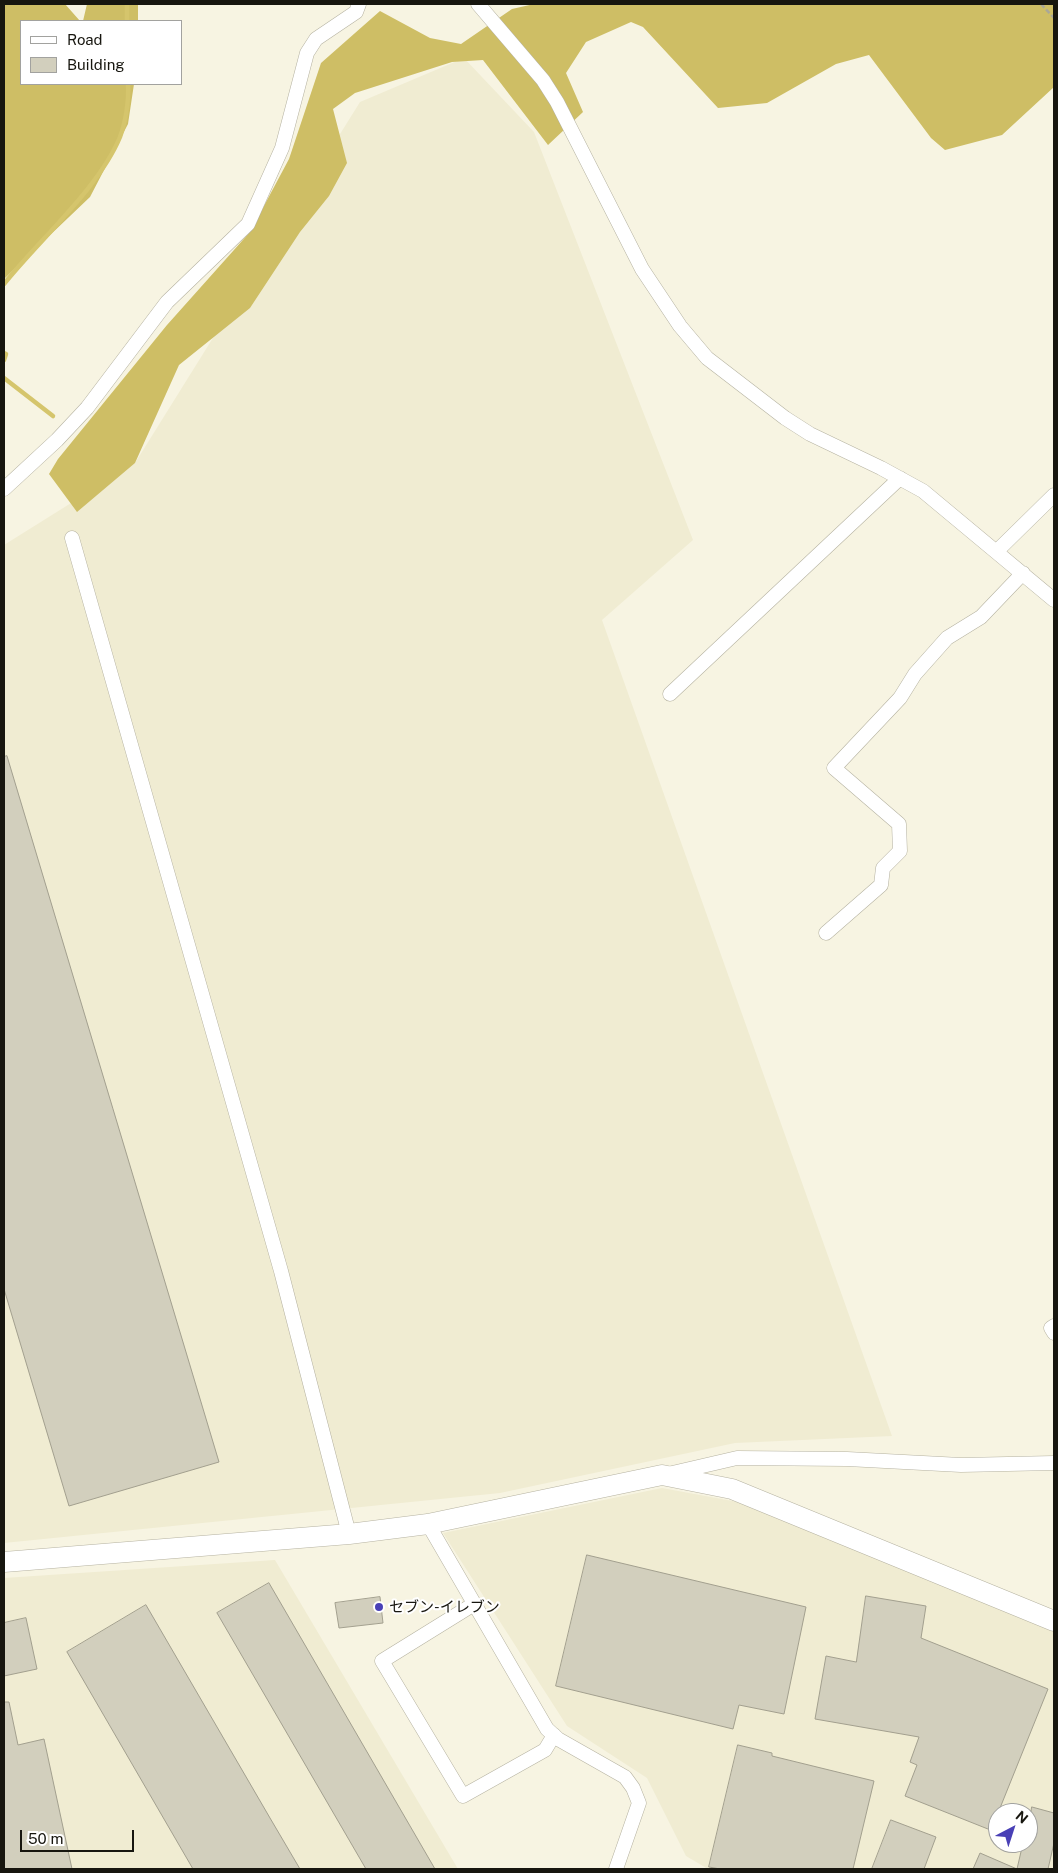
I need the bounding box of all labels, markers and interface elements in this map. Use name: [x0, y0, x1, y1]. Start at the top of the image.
legend: [20, 20, 182, 85]
text: Road: [67, 31, 103, 48]
text: Building: [67, 56, 125, 73]
place label: セブン-イレブン: [389, 1598, 500, 1616]
marker: セブン-イレブン: [373, 1601, 385, 1613]
north arrow: [988, 1803, 1038, 1853]
text: N: [1013, 1808, 1031, 1827]
scale bar: [22, 1820, 136, 1852]
text: 50 m: [28, 1830, 63, 1847]

